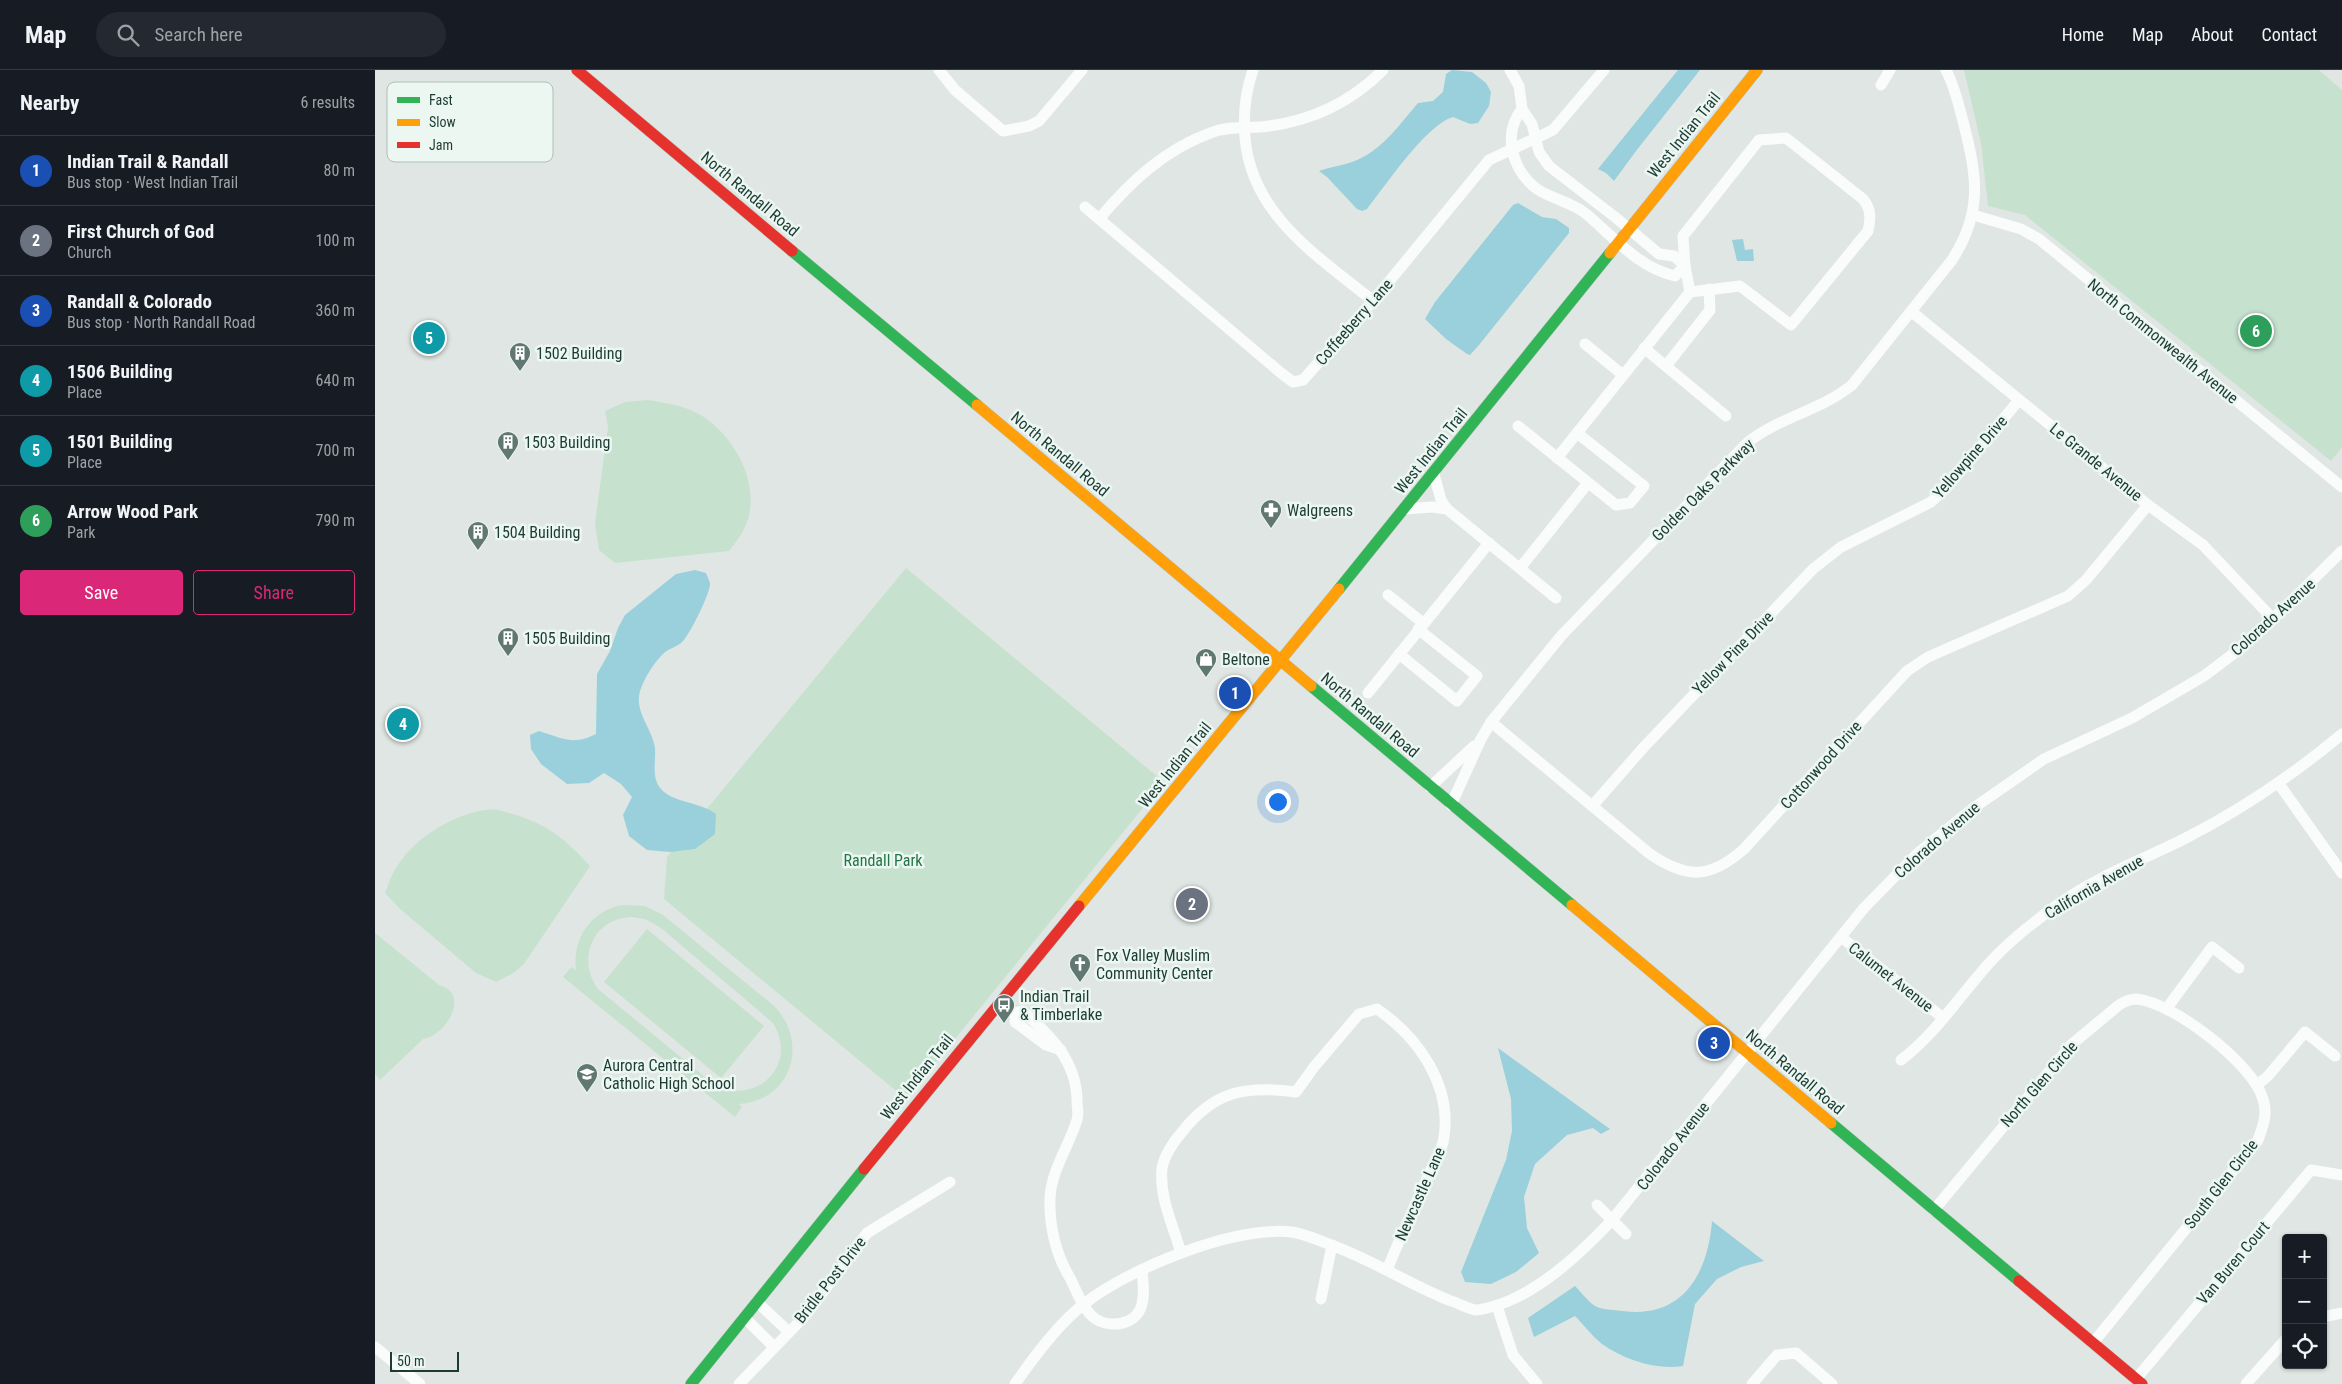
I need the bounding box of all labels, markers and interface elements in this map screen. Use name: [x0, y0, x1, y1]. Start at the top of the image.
search box: [96, 12, 446, 57]
text: Map: [25, 21, 66, 49]
icon: search: [114, 21, 142, 49]
text: Search here: [154, 23, 243, 46]
text: Home: [2062, 24, 2104, 45]
text: Map: [2132, 24, 2163, 45]
text: About: [2191, 24, 2233, 45]
text: Contact: [2261, 24, 2317, 45]
legend: [387, 82, 553, 162]
street label: West Indian Trail: [1644, 88, 1724, 182]
text: Nearby: [20, 91, 79, 115]
text: Fast: [429, 92, 453, 108]
text: 6 results: [300, 93, 355, 112]
text: Slow: [429, 114, 456, 130]
text: Jam: [429, 137, 453, 153]
street label: North Randall Road: [697, 148, 803, 240]
text: Indian Trail & Randall: [67, 150, 229, 173]
text: 1: [32, 161, 40, 180]
text: 80 m: [323, 161, 355, 180]
text: Bus stop · West Indian Trail: [67, 173, 238, 192]
text: First Church of God: [67, 220, 214, 243]
text: 2: [32, 231, 40, 250]
text: 100 m: [316, 231, 355, 250]
text: Church: [67, 243, 111, 262]
street label: Coffeeberry Lane: [1311, 275, 1397, 369]
street label: North Commonwealth Avenue: [2084, 275, 2242, 407]
text: Randall & Colorado: [67, 290, 212, 313]
text: 3: [32, 301, 40, 320]
text: 360 m: [316, 301, 355, 320]
pin: 6: [2240, 312, 2272, 350]
text: Bus stop · North Randall Road: [67, 313, 255, 332]
pin: 5: [413, 319, 445, 357]
building icon: 1502 Building: [508, 341, 532, 372]
place label: 1502 Building: [536, 344, 622, 363]
text: 1506 Building: [67, 360, 172, 383]
text: 4: [32, 371, 40, 390]
text: 640 m: [316, 371, 355, 390]
text: Place: [67, 383, 102, 402]
street label: West Indian Trail: [1391, 404, 1471, 498]
street label: North Randall Road: [1007, 408, 1113, 500]
street label: Yellowpine Drive: [1929, 412, 2011, 502]
street label: Le Grande Avenue: [2046, 419, 2146, 505]
text: 1501 Building: [67, 430, 172, 453]
building icon: 1503 Building: [496, 430, 520, 461]
place label: 1503 Building: [524, 433, 610, 452]
street label: Golden Oaks Parkway: [1648, 435, 1758, 545]
text: 5: [32, 441, 40, 460]
text: 700 m: [316, 441, 355, 460]
text: Place: [67, 453, 102, 472]
pharmacy icon: Walgreens: [1259, 498, 1283, 529]
text: Arrow Wood Park: [67, 500, 198, 523]
place label: Walgreens: [1287, 501, 1353, 520]
text: 6: [32, 511, 40, 530]
text: 790 m: [316, 511, 355, 530]
building icon: 1504 Building: [466, 520, 490, 551]
text: Park: [67, 523, 96, 542]
place label: 1504 Building: [494, 523, 580, 542]
button: Save: [20, 570, 183, 615]
button: Share: [193, 570, 355, 615]
street label: Colorado Avenue: [2227, 574, 2319, 660]
street label: Yellow Pine Drive: [1689, 607, 1777, 699]
building icon: 1505 Building: [496, 626, 520, 657]
place label: 1505 Building: [524, 629, 610, 648]
shop icon: Beltone: [1194, 647, 1218, 678]
place label: Beltone: [1222, 650, 1270, 669]
street label: North Randall Road: [1317, 669, 1423, 761]
pin: 1: [1219, 674, 1251, 712]
pin: 4: [387, 705, 419, 743]
street label: Cottonwood Drive: [1776, 717, 1866, 813]
street label: West Indian Trail: [1135, 718, 1215, 812]
your location: [1265, 789, 1291, 815]
street label: Colorado Avenue: [1890, 798, 1984, 882]
park label: Randall Park: [843, 851, 923, 870]
street label: California Avenue: [2041, 851, 2147, 923]
pin: 2: [1176, 885, 1208, 923]
street label: Calumet Avenue: [1845, 938, 1937, 1016]
place label: Fox Valley Muslim Community Center: [1096, 946, 1213, 983]
church icon: Fox Valley Muslim Community Center: [1068, 952, 1092, 983]
place label: Indian Trail & Timberlake: [1020, 987, 1102, 1024]
bus stop icon: Indian Trail & Timberlake: [992, 993, 1016, 1024]
pin: 3: [1698, 1024, 1730, 1062]
street label: North Randall Road: [1742, 1026, 1848, 1118]
street label: West Indian Trail: [877, 1030, 957, 1124]
street label: North Glen Circle: [1997, 1037, 2081, 1131]
place label: Aurora Central Catholic High School: [603, 1056, 735, 1093]
school or university icon: Aurora Central Catholic High School: [575, 1062, 599, 1093]
street label: Colorado Avenue: [1633, 1098, 1713, 1194]
street label: South Glen Circle: [2180, 1135, 2262, 1233]
street label: Newcastle Lane: [1391, 1144, 1449, 1244]
street label: Van Buren Court: [2193, 1217, 2273, 1308]
street label: Bridle Post Drive: [790, 1233, 870, 1327]
map controls: [2282, 1234, 2327, 1369]
button: +: [2282, 1234, 2327, 1279]
button: −: [2282, 1279, 2327, 1324]
button: locate: [2282, 1324, 2327, 1369]
scale bar: [390, 1349, 459, 1372]
text: 50 m: [397, 1353, 425, 1369]

